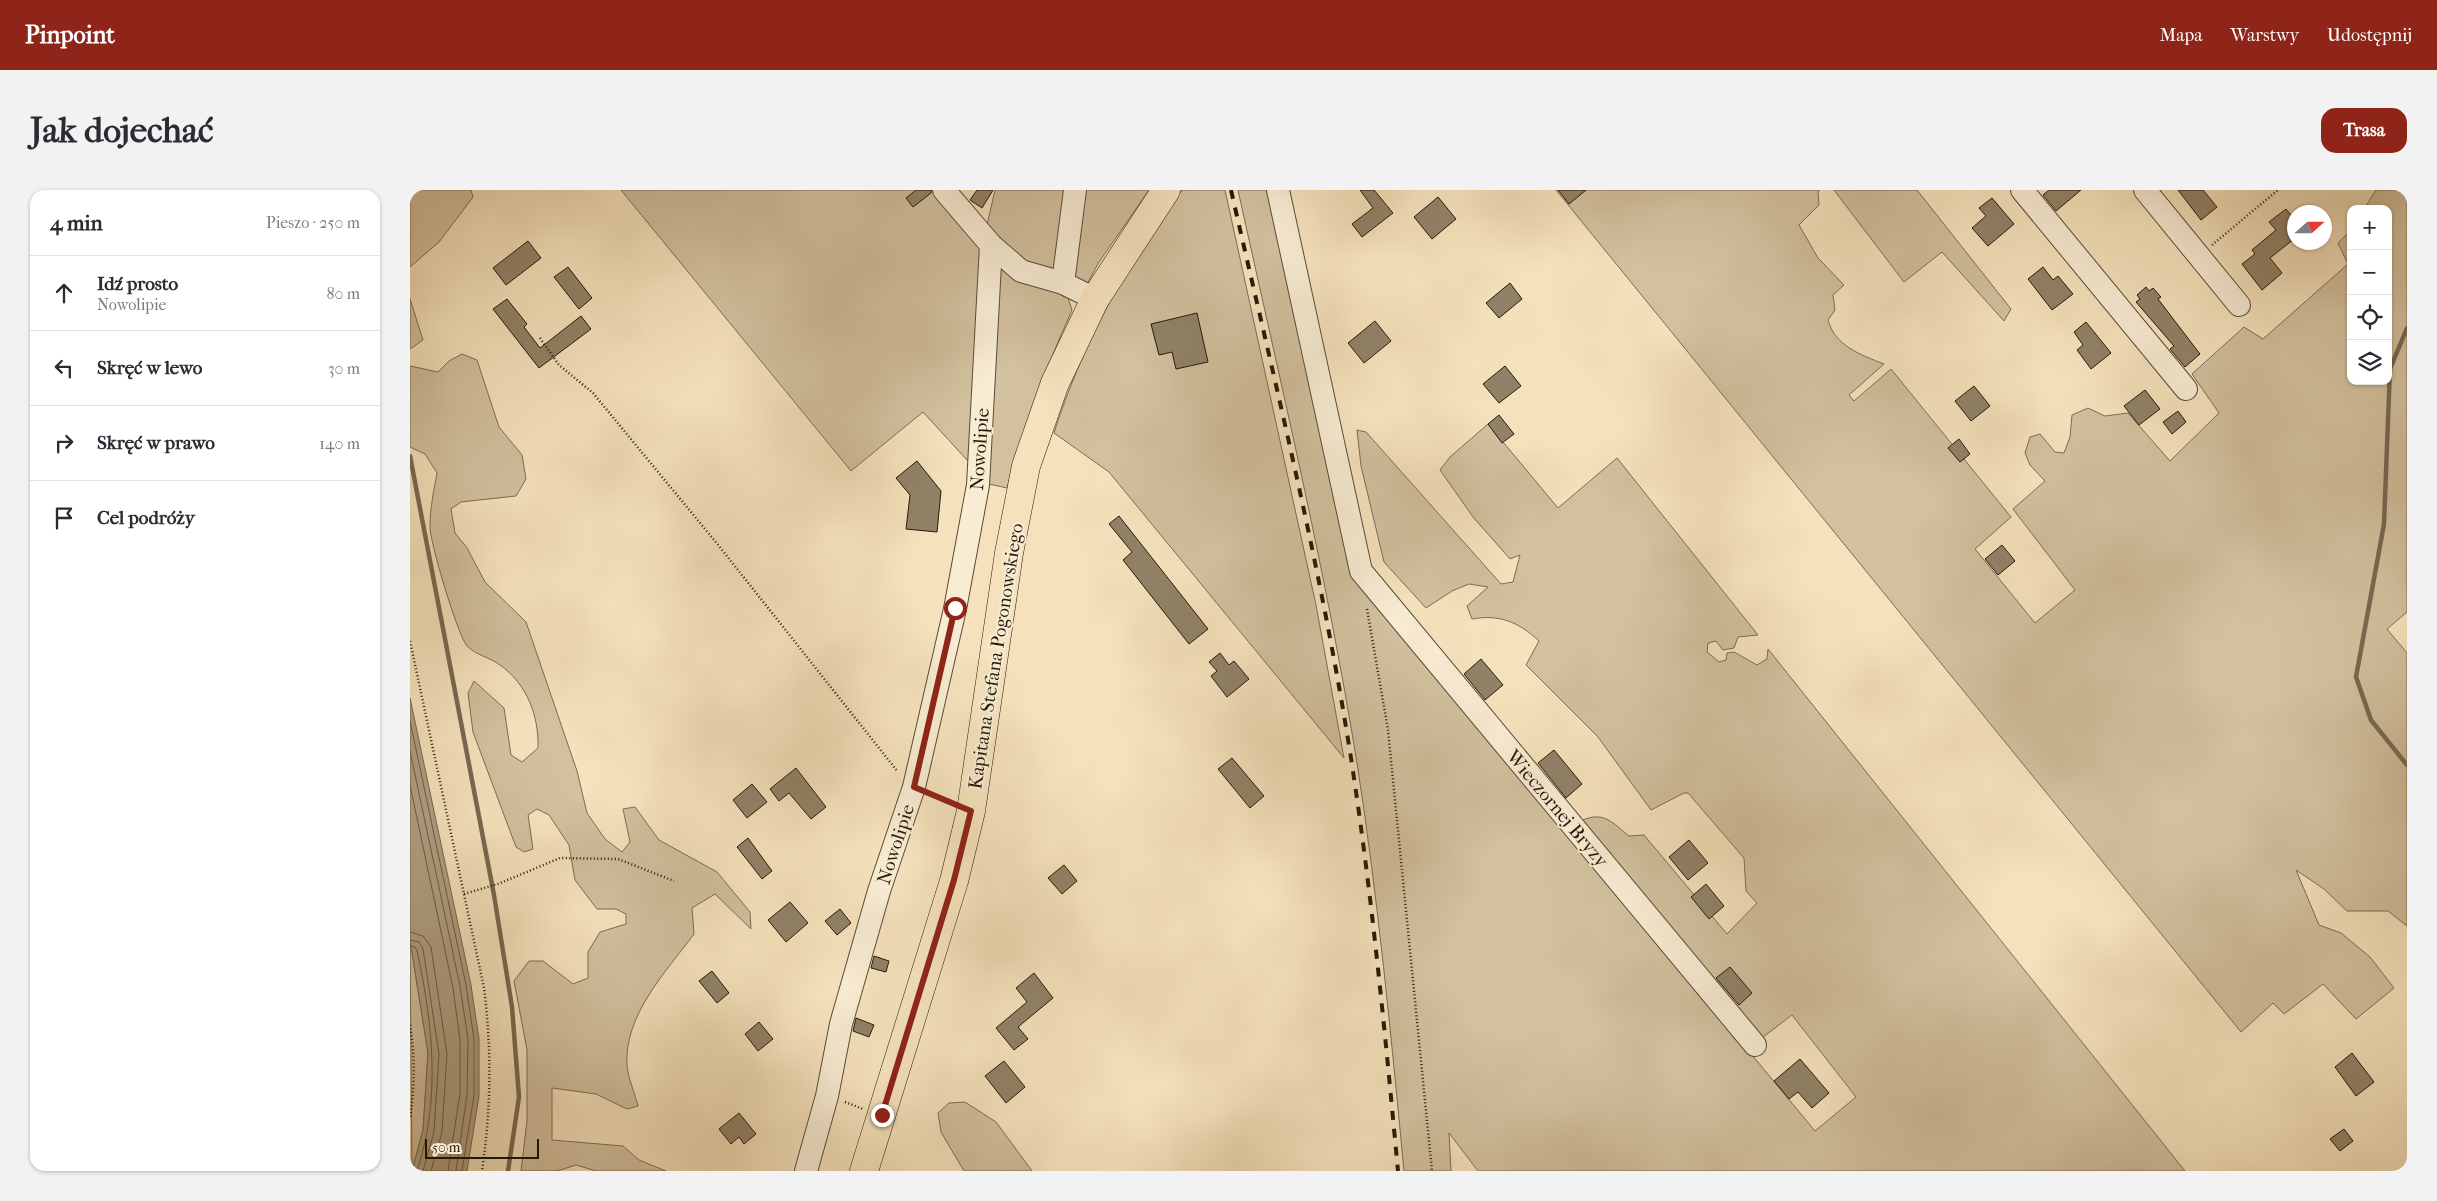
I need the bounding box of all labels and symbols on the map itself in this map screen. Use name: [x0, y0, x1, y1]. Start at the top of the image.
north arrow: [2287, 205, 2332, 250]
street label: Nowolipie: [966, 407, 994, 491]
street label: Kapitana Stefana Pogonowskiego: [964, 521, 1028, 791]
route start: [944, 597, 967, 620]
street label: Wieczornej Bryzy: [1501, 745, 1613, 872]
street label: Nowolipie: [873, 802, 919, 887]
route end: [871, 1104, 894, 1127]
scale bar: [425, 1136, 539, 1159]

